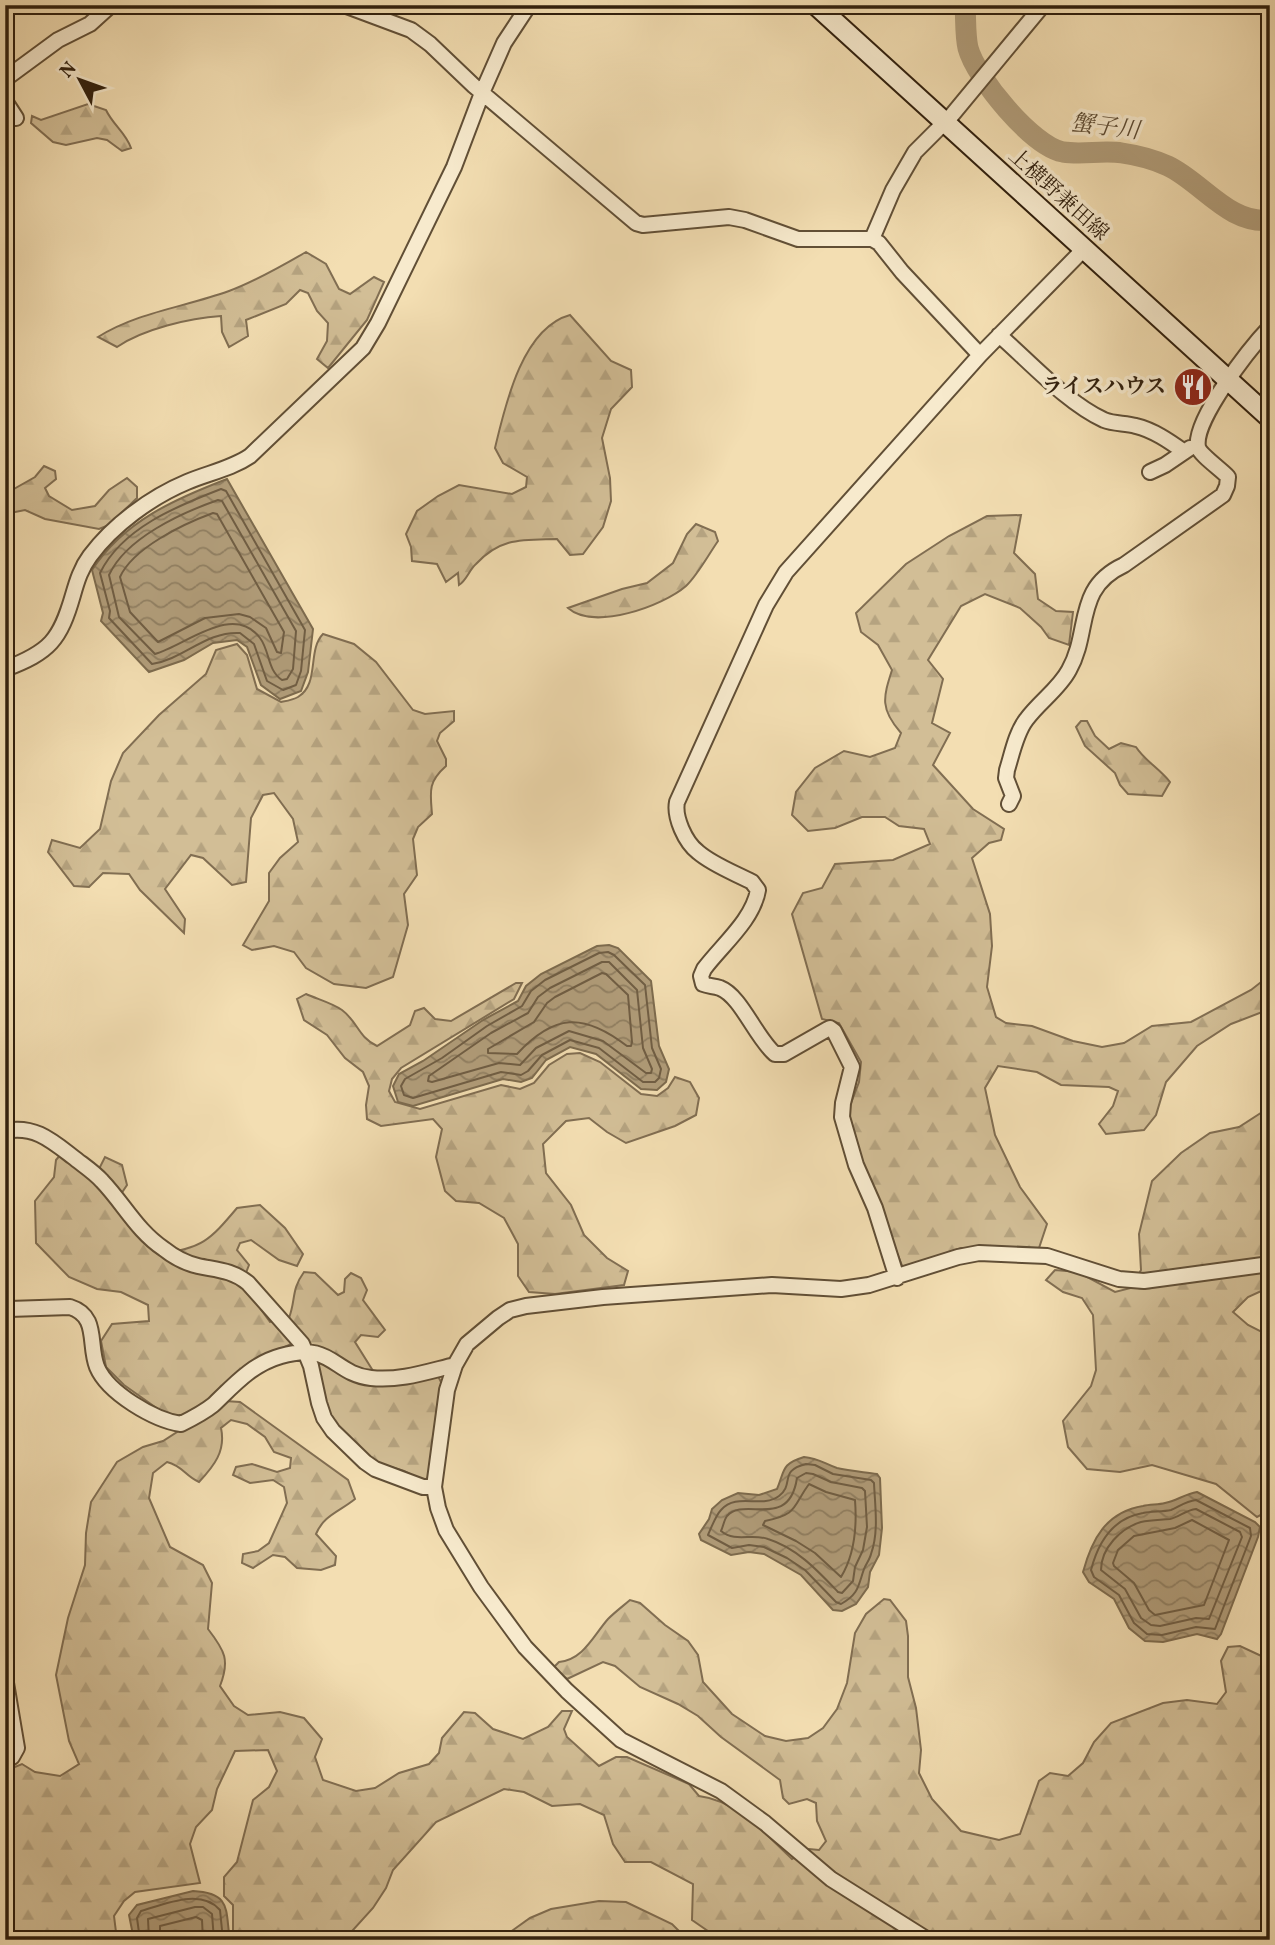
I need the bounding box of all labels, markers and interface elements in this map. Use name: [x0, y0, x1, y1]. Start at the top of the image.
north arrow: [46, 46, 116, 116]
text: N: [54, 56, 83, 84]
water label: 蟹子川: [1069, 108, 1144, 148]
street label: 上横野兼田線: [1001, 142, 1115, 248]
restaurant icon: ライスハウス: [1172, 366, 1214, 408]
place label: ライスハウス: [1041, 373, 1166, 402]

